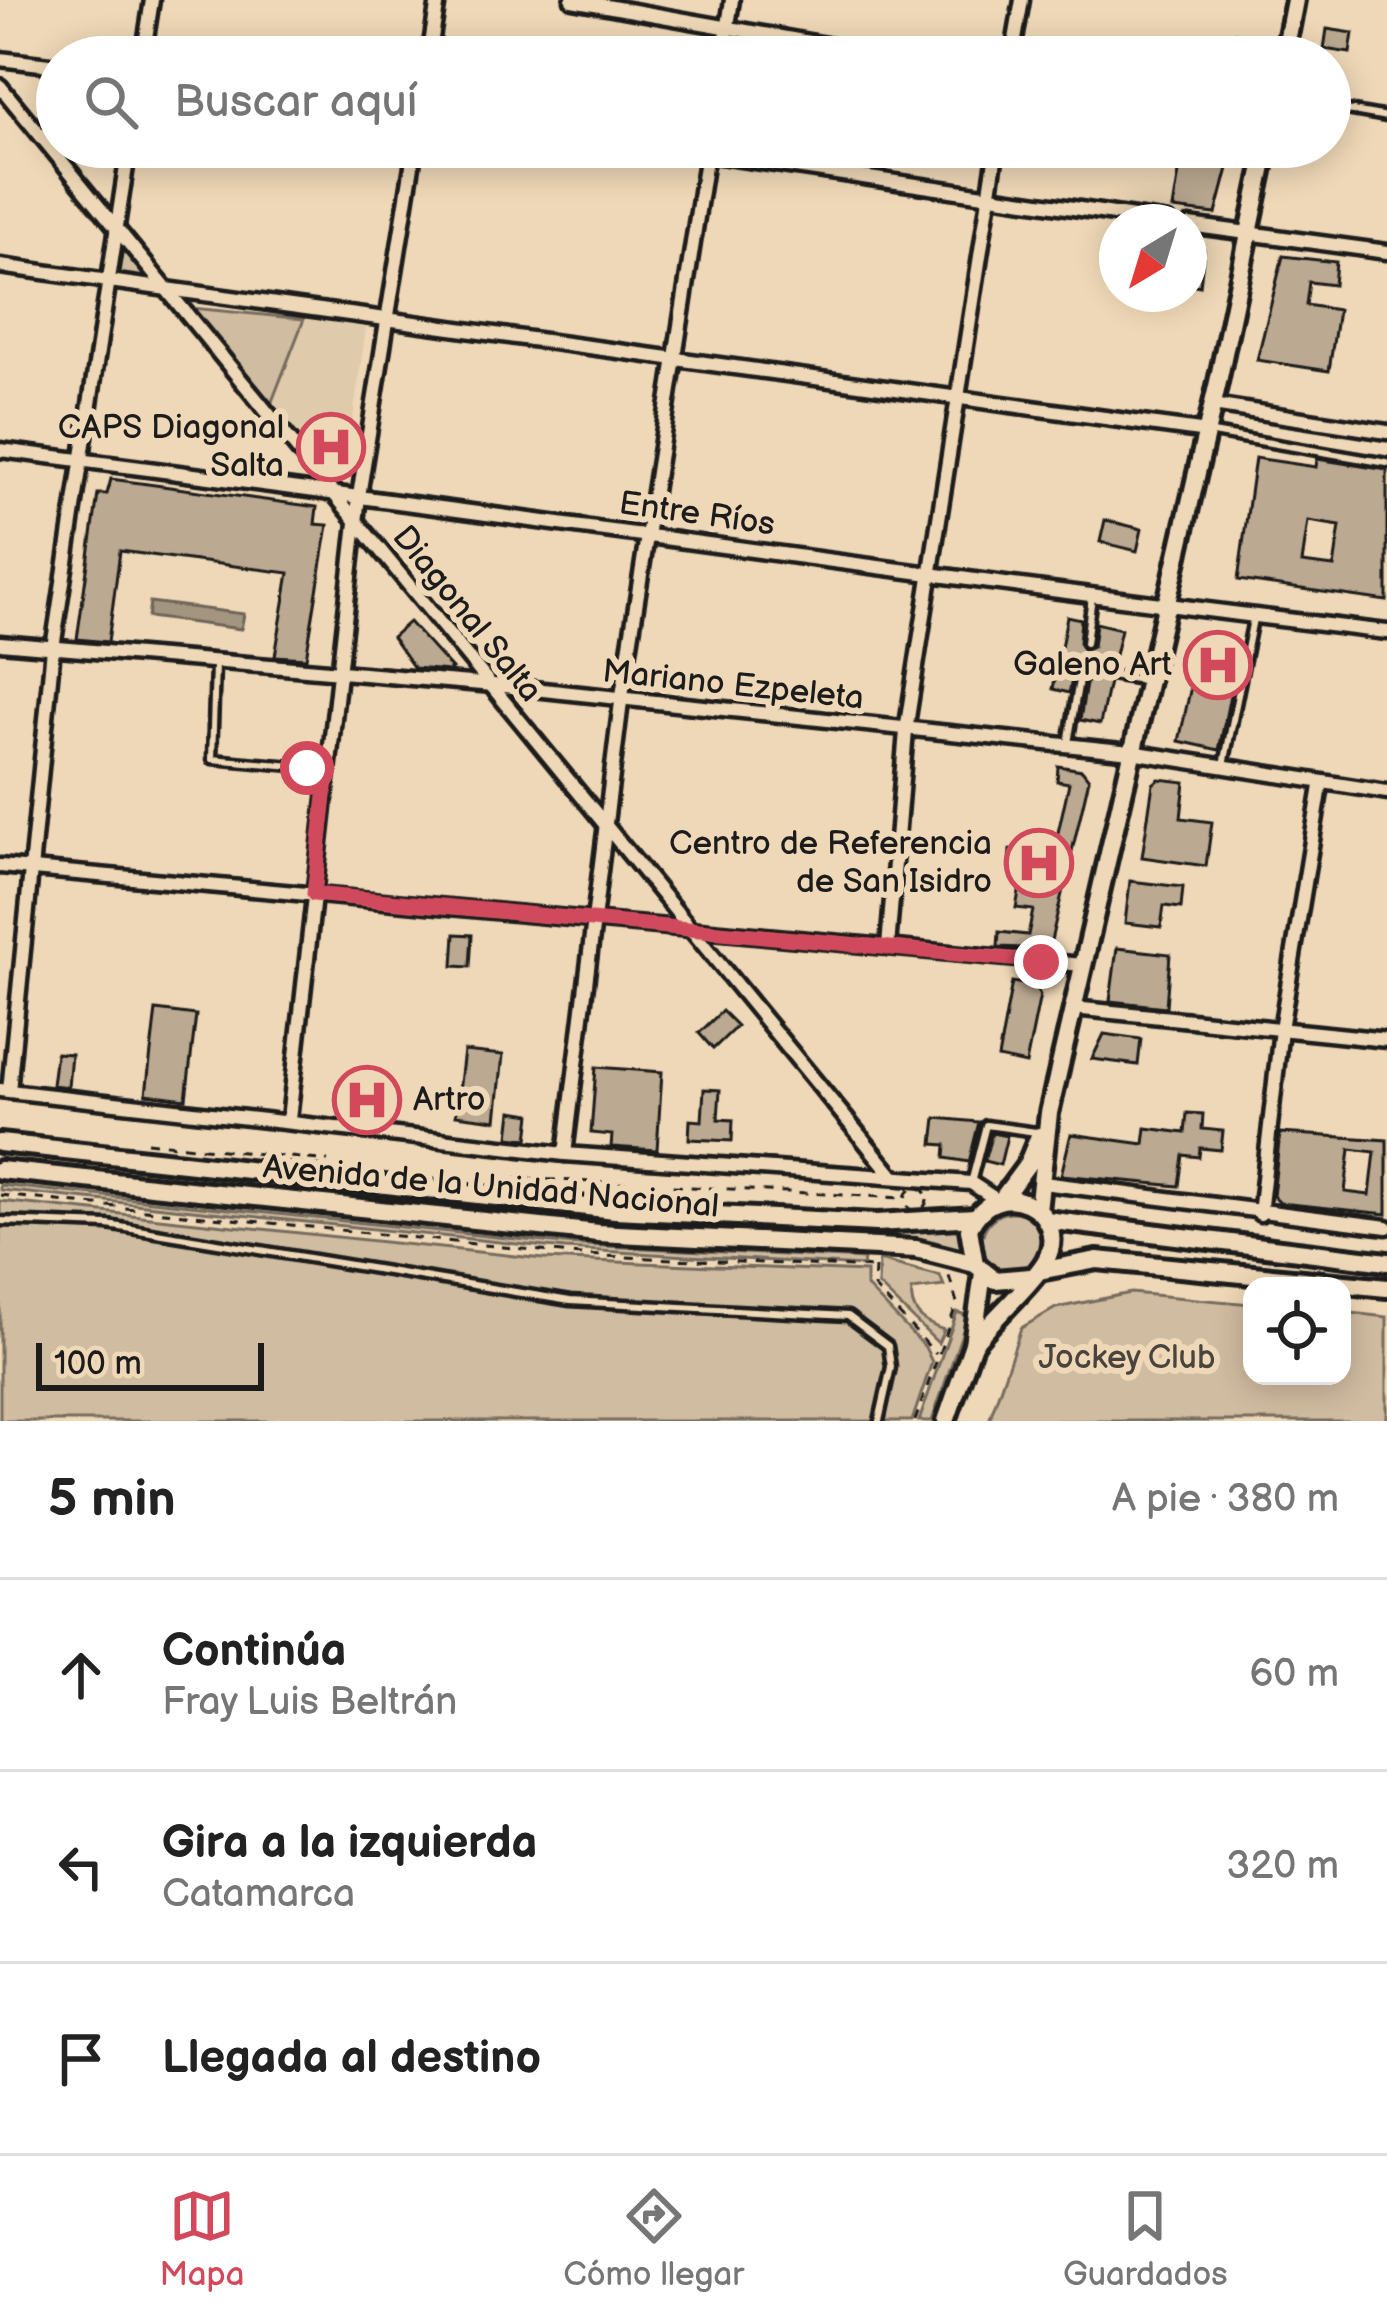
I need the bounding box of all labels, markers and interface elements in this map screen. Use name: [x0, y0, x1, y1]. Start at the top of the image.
search box: [36, 36, 1351, 168]
icon: search: [78, 69, 144, 135]
text: Buscar aquí: [174, 75, 417, 130]
north arrow: [1099, 204, 1207, 312]
place label: CAPS Diagonal Salta: [58, 408, 284, 486]
hospital icon: CAPS Diagonal Salta: [296, 412, 366, 482]
street label: Entre Ríos: [617, 483, 777, 545]
street label: Diagonal Salta: [384, 518, 550, 710]
hospital icon: Galeno Art: [1183, 630, 1253, 700]
place label: Galeno Art: [1013, 645, 1172, 685]
street label: Mariano Ezpeleta: [600, 651, 866, 719]
route start: [280, 741, 334, 795]
place label: Centro de Referencia de San Isidro: [669, 824, 992, 902]
hospital icon: Centro de Referencia de San Isidro: [1004, 828, 1074, 898]
route end: [1014, 935, 1068, 989]
hospital icon: Artro: [332, 1065, 402, 1135]
place label: Artro: [413, 1080, 486, 1120]
street label: Avenida de la Unidad Nacional: [261, 1147, 721, 1227]
map controls: [1243, 1277, 1351, 1385]
button: locate: [1243, 1277, 1351, 1385]
scale bar: [36, 1337, 264, 1390]
park label: Jockey Club: [1038, 1338, 1216, 1378]
text: 100 m: [54, 1344, 142, 1384]
text: 5 min: [48, 1469, 176, 1530]
text: A pie · 380 m: [1112, 1476, 1339, 1523]
text: Continúa: [162, 1624, 346, 1679]
icon: ahead: [48, 1642, 114, 1708]
text: 60 m: [1249, 1651, 1339, 1698]
text: Fray Luis Beltrán: [162, 1679, 457, 1726]
text: Gira a la izquierda: [162, 1816, 537, 1871]
icon: left: [48, 1834, 114, 1900]
text: 320 m: [1226, 1843, 1339, 1890]
text: Catamarca: [162, 1871, 355, 1918]
icon: arrive: [48, 2026, 114, 2092]
text: Llegada al destino: [162, 2031, 541, 2086]
tab: Mapa: [159, 2183, 244, 2295]
tab: Cómo llegar: [563, 2183, 744, 2295]
tab: Guardados: [1063, 2183, 1228, 2295]

